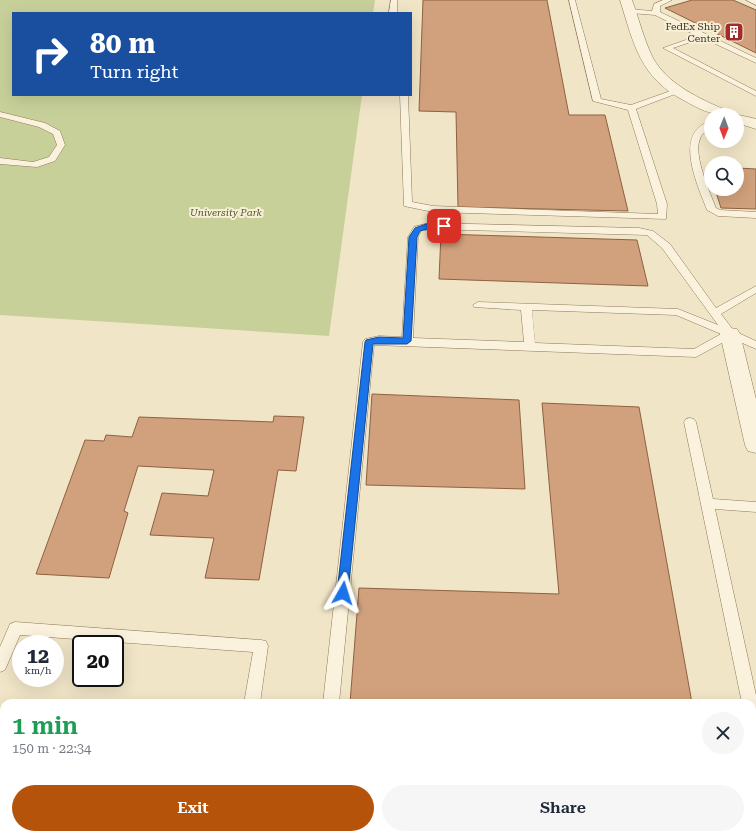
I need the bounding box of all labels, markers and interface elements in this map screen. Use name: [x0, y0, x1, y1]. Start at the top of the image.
place label: FedEx Ship Center: [665, 21, 720, 44]
building icon: FedEx Ship Center: [723, 21, 745, 43]
text: 80 m: [90, 27, 155, 60]
icon: right: [24, 28, 76, 80]
text: Turn right: [90, 61, 178, 82]
north arrow: [704, 108, 744, 148]
map controls: [704, 108, 744, 196]
button: search: [704, 156, 744, 196]
park label: University Park: [190, 207, 263, 218]
pin: [427, 209, 461, 243]
icon: arrive: [433, 215, 455, 237]
position arrow: [322, 572, 364, 614]
speed limit sign: 20: [72, 635, 124, 687]
text: 12: [27, 644, 49, 668]
text: km/h: [25, 665, 51, 676]
text: 1 min: [12, 712, 78, 740]
button: close: [702, 712, 744, 754]
text: 150 m · 22:34: [12, 741, 91, 756]
button: Exit: [12, 785, 374, 831]
button: Share: [382, 785, 744, 831]

